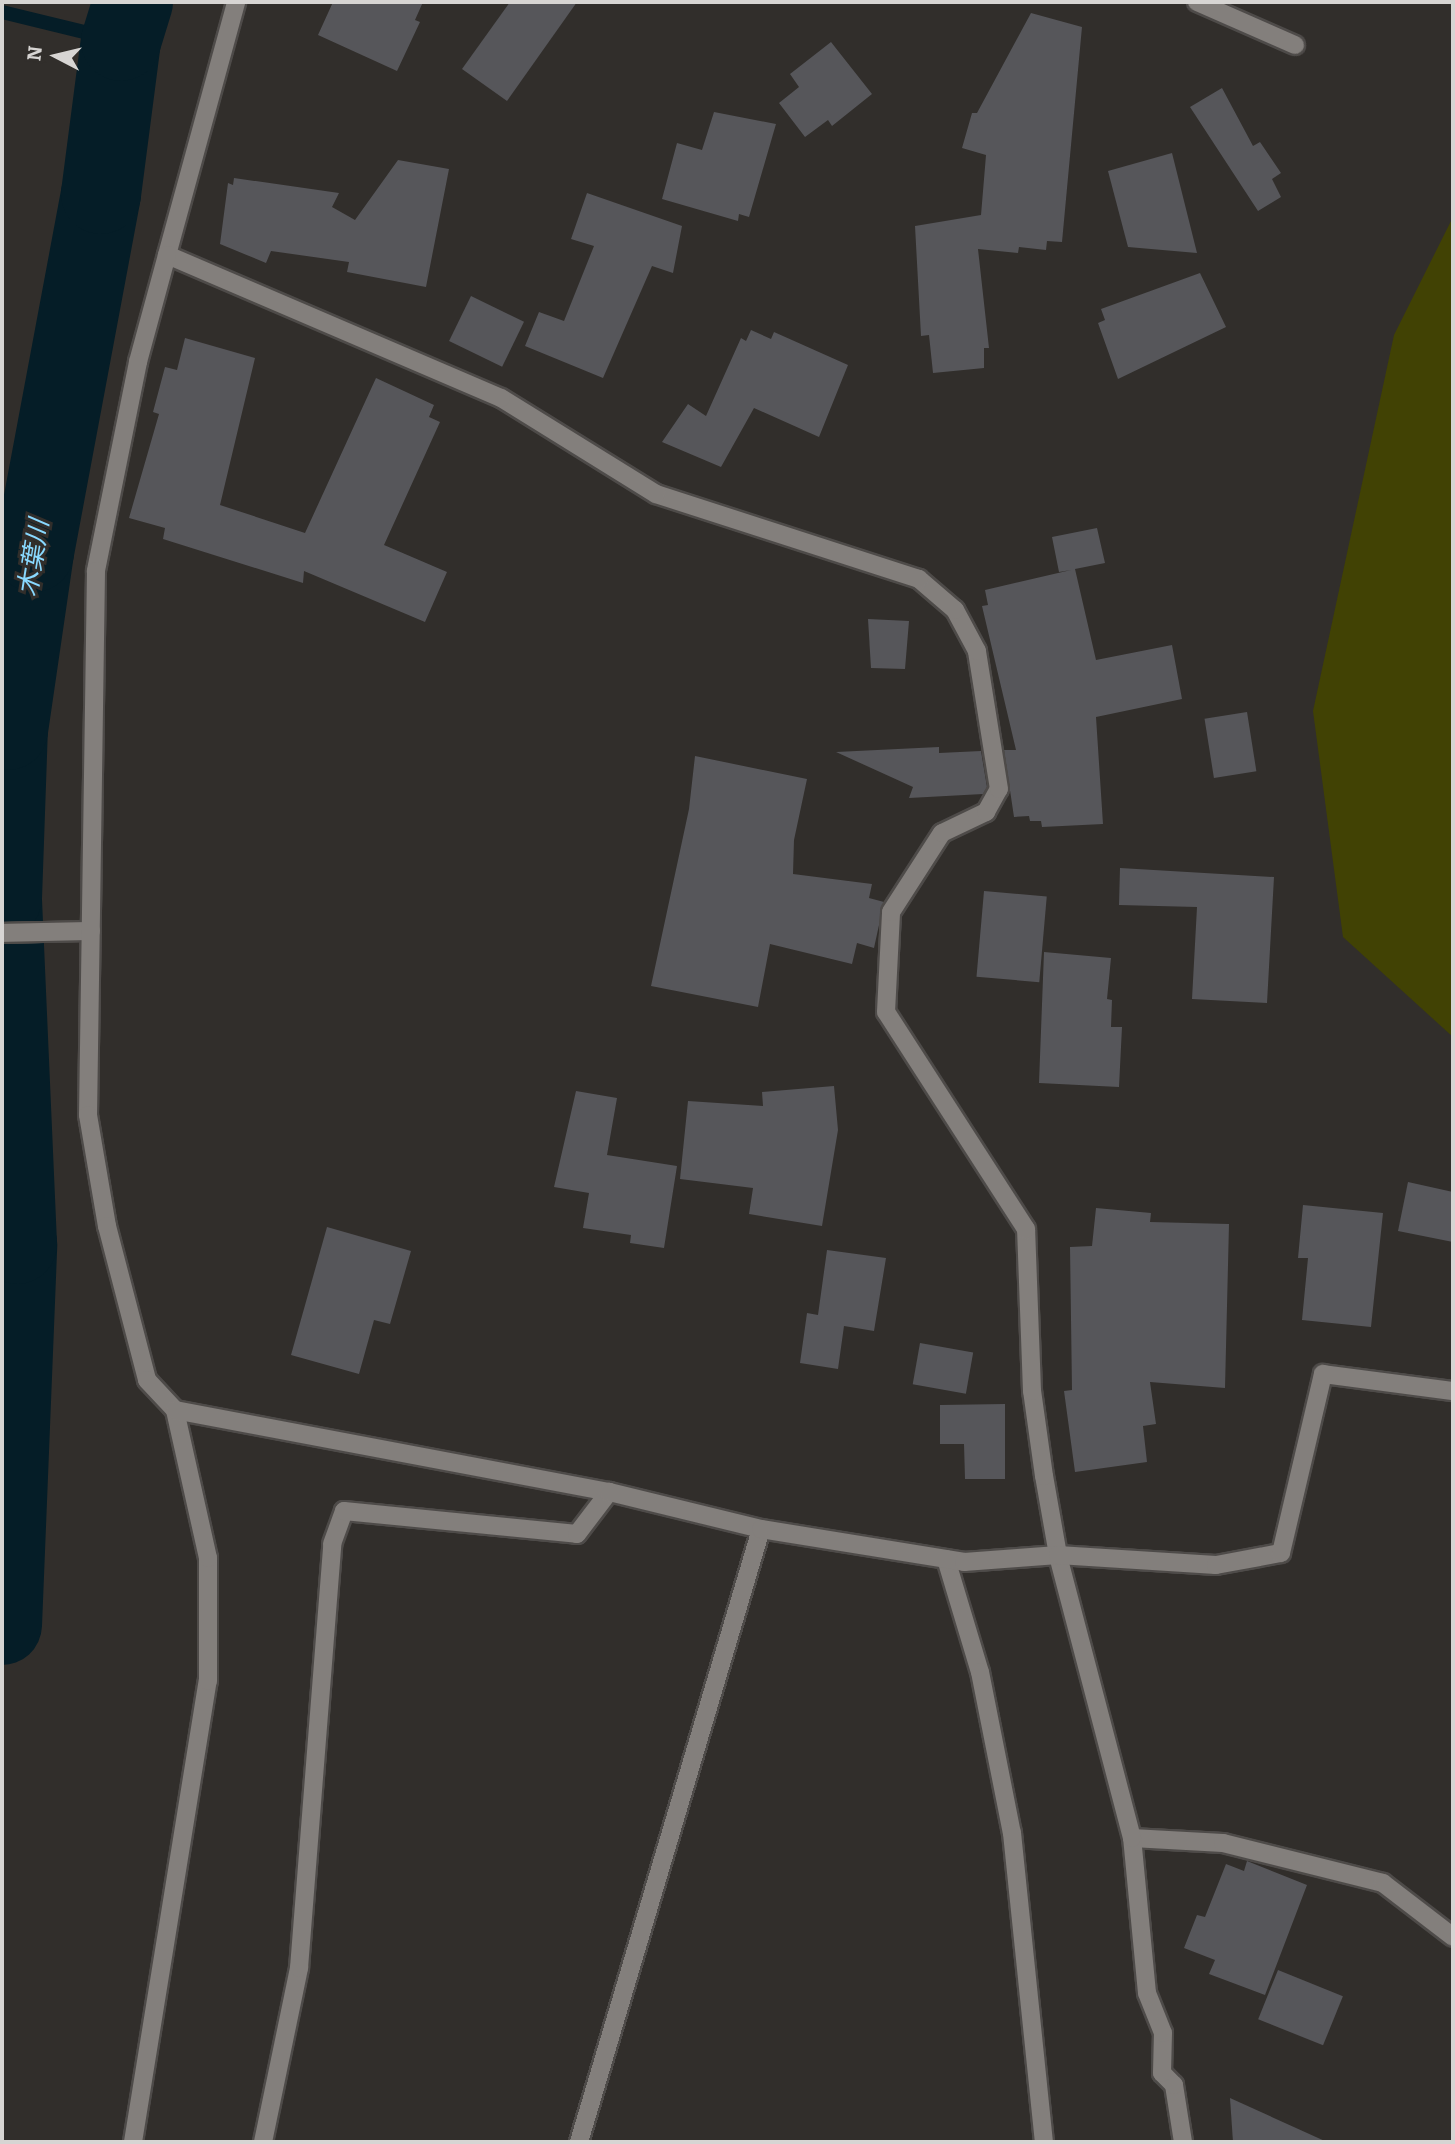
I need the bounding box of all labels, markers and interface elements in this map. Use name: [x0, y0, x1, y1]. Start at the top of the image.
north arrow: [21, 21, 91, 91]
text: N: [22, 45, 47, 62]
water label: 木葉川: [12, 517, 56, 599]

